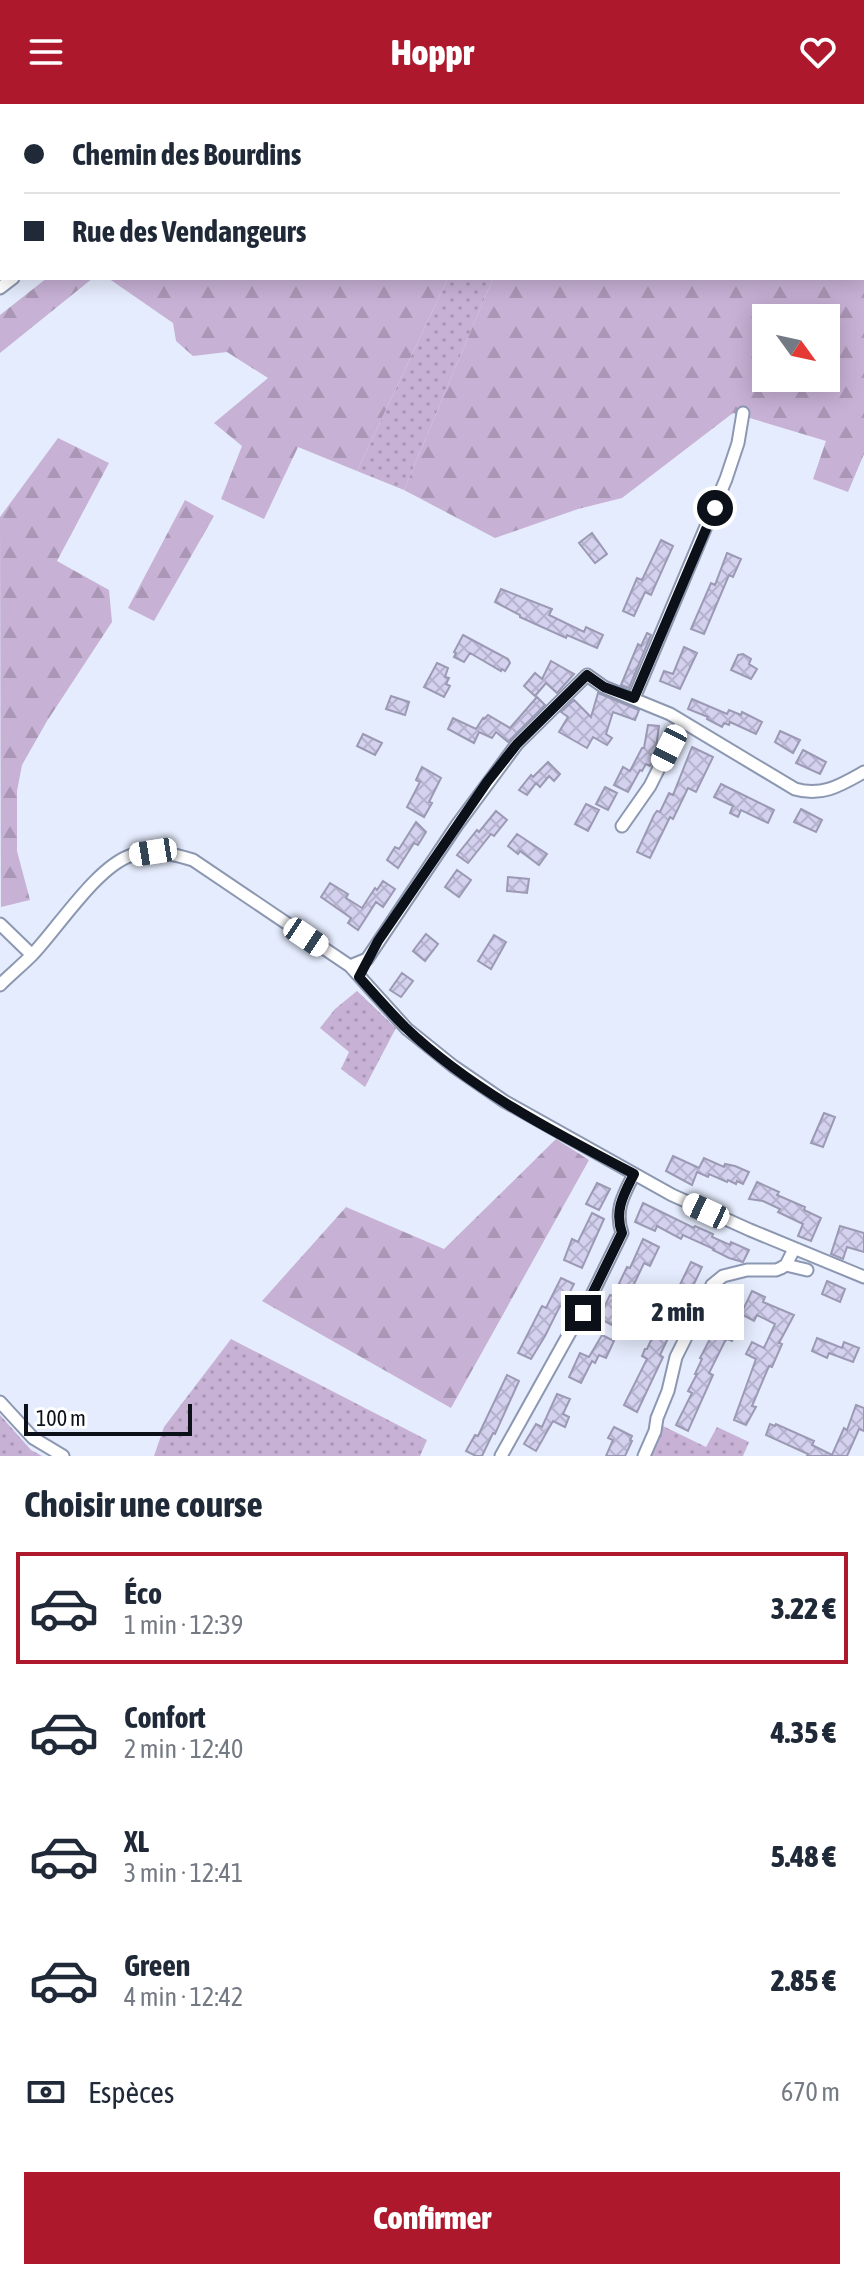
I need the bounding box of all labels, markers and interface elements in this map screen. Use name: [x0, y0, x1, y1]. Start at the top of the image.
icon: menu: [24, 30, 68, 74]
icon: heart: [796, 30, 840, 74]
text: Hoppr: [391, 31, 473, 73]
text: Chemin des Bourdins: [72, 137, 301, 171]
text: Rue des Vendangeurs: [72, 214, 306, 248]
north arrow: [752, 304, 840, 392]
map controls: [752, 304, 840, 392]
route start: [697, 490, 733, 526]
car: [647, 721, 691, 775]
car: [127, 836, 179, 868]
car: [279, 914, 333, 960]
car: [679, 1190, 733, 1232]
callout: 2 min: [611, 1285, 743, 1341]
route end: [565, 1295, 601, 1331]
text: 2 min: [651, 1297, 705, 1327]
scale bar: [24, 1400, 192, 1436]
text: 100 m: [36, 1405, 86, 1431]
text: Choisir une course: [24, 1483, 263, 1525]
icon: car: [28, 1572, 100, 1644]
text: Éco: [124, 1576, 162, 1610]
text: 3.22 €: [771, 1591, 836, 1625]
text: 1 min · 12:39: [124, 1610, 243, 1640]
icon: car: [28, 1696, 100, 1768]
text: Confort: [124, 1700, 206, 1734]
text: 4.35 €: [771, 1715, 836, 1749]
text: 2 min · 12:40: [124, 1734, 243, 1764]
icon: car: [28, 1820, 100, 1892]
text: XL: [124, 1824, 149, 1858]
text: 5.48 €: [771, 1839, 836, 1873]
text: 3 min · 12:41: [124, 1858, 243, 1888]
icon: car: [28, 1944, 100, 2016]
text: Green: [124, 1948, 190, 1982]
text: 2.85 €: [771, 1963, 836, 1997]
text: 4 min · 12:42: [124, 1982, 243, 2012]
icon: cash: [24, 2070, 68, 2114]
text: Espèces: [88, 2075, 174, 2109]
text: 670 m: [781, 2077, 840, 2107]
button: Confirmer: [24, 2172, 840, 2264]

